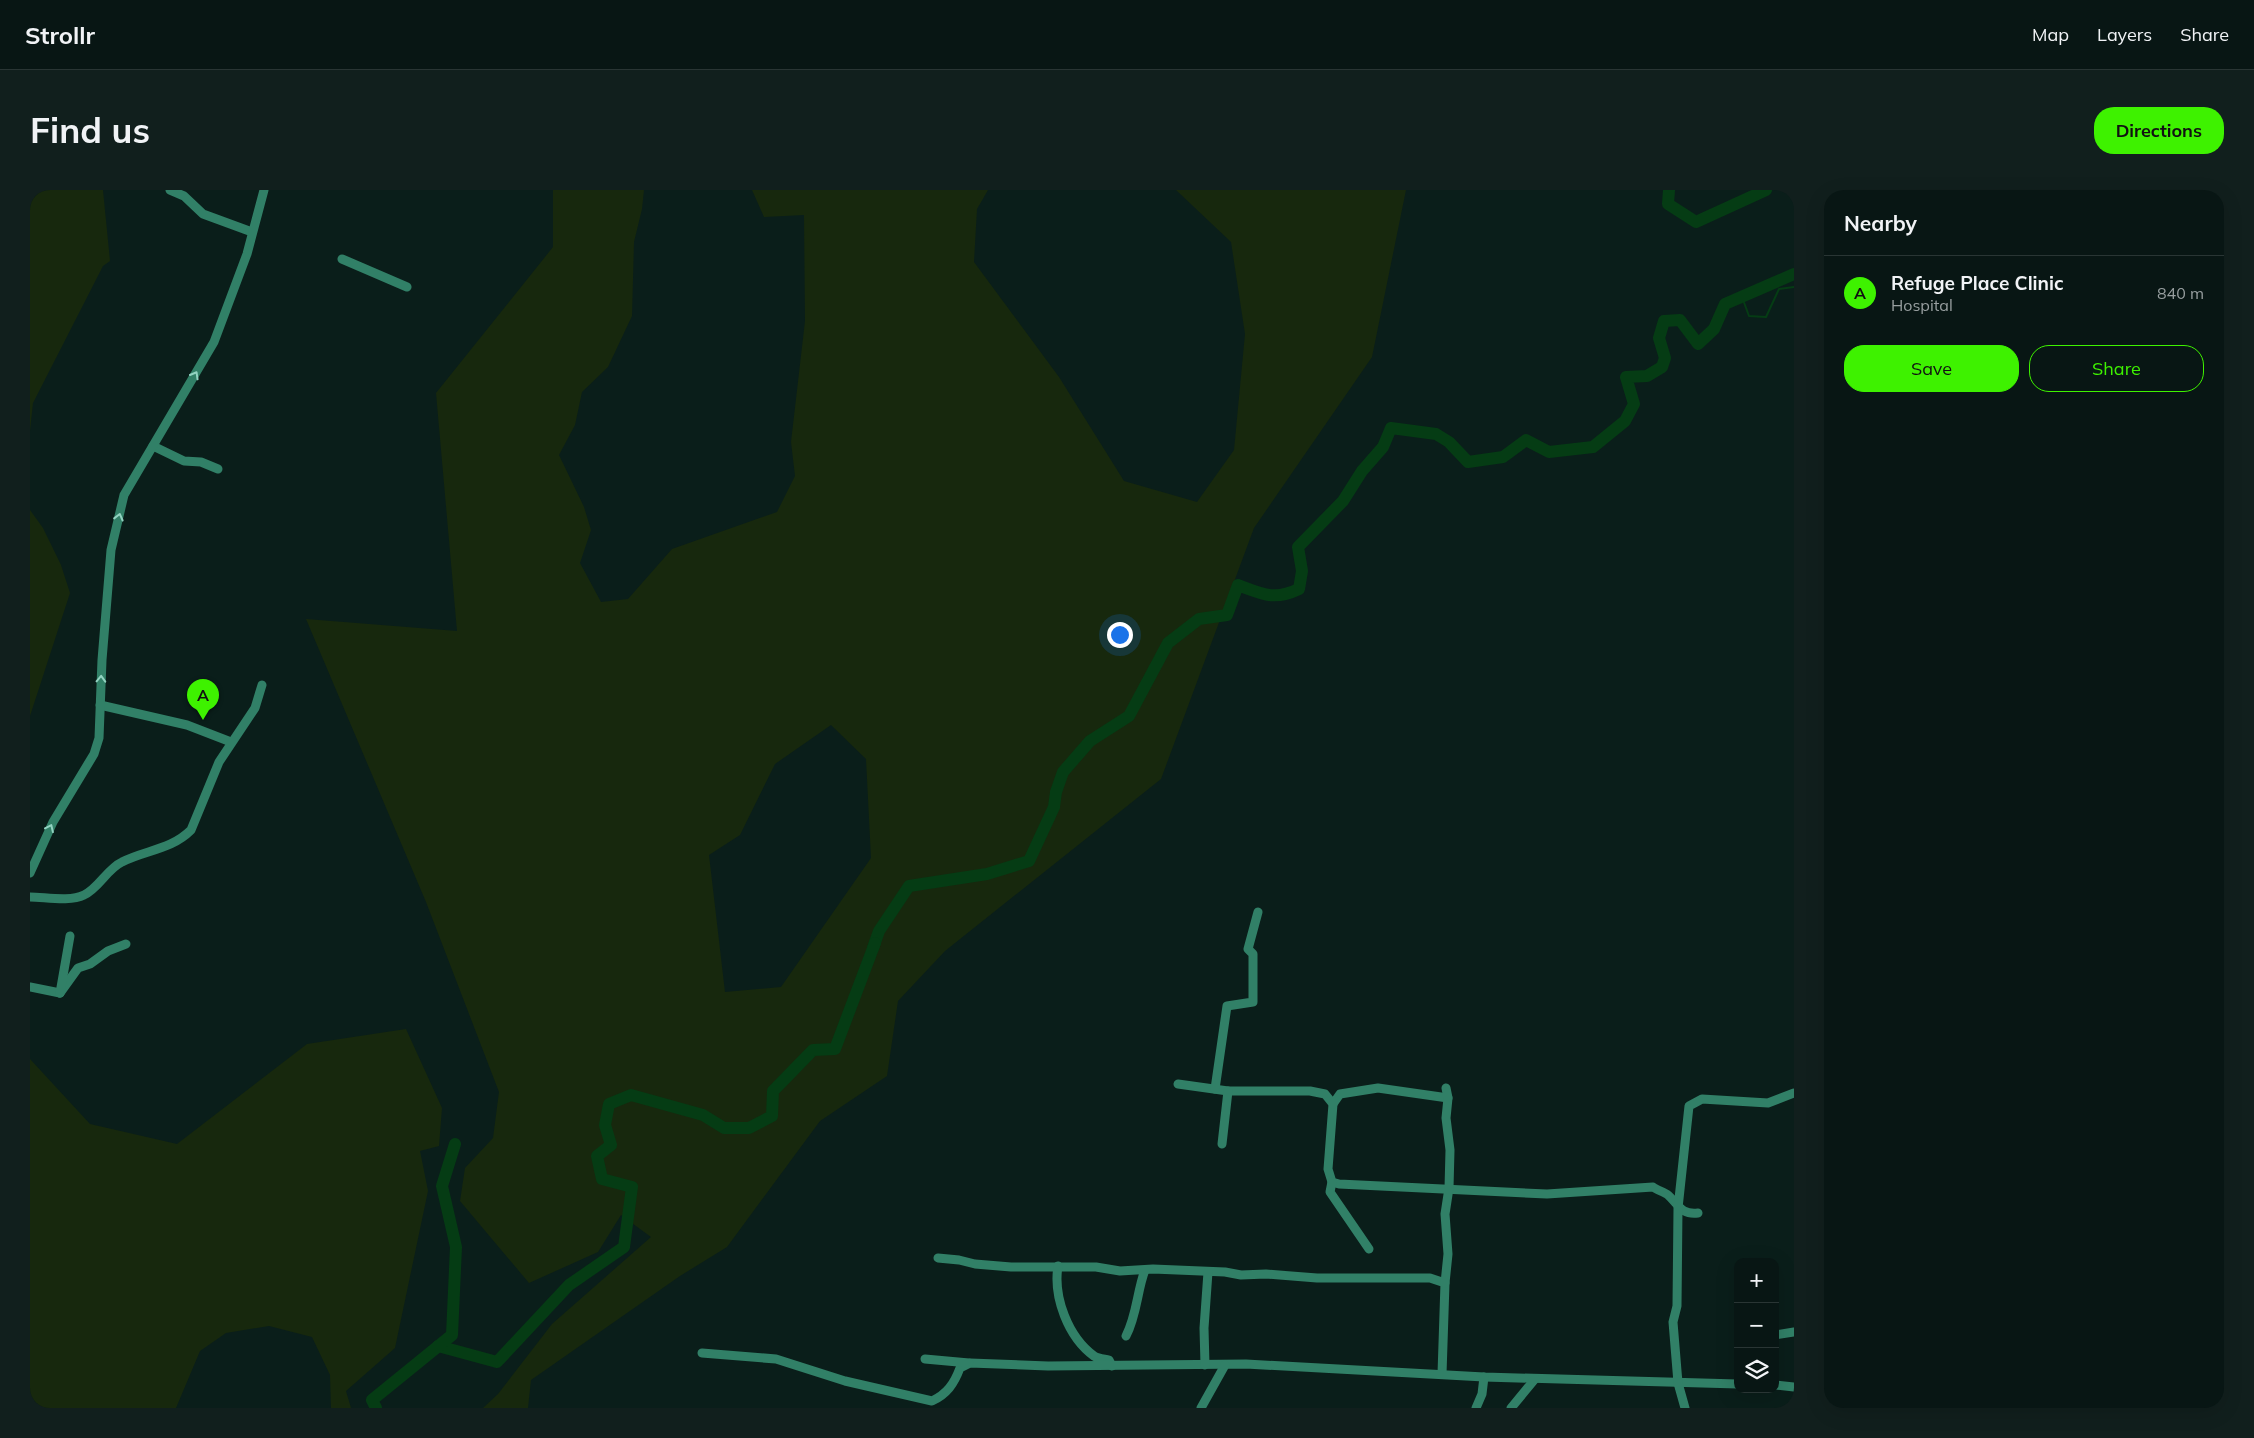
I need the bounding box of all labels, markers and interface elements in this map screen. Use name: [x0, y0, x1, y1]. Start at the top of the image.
text: Strollr: [25, 20, 95, 50]
text: Map: [2032, 23, 2069, 46]
text: Layers: [2097, 23, 2152, 46]
text: Share: [2180, 23, 2229, 46]
button: Directions: [2094, 107, 2224, 154]
text: Find us: [30, 108, 150, 152]
text: Nearby: [1844, 210, 1917, 236]
text: Refuge Place Clinic: [1891, 271, 2064, 295]
text: A: [1854, 283, 1866, 303]
text: 840 m: [2157, 283, 2204, 303]
text: Hospital: [1891, 295, 1953, 315]
button: Save: [1844, 345, 2019, 392]
button: Share: [2029, 345, 2204, 392]
one-way arrow: [188, 371, 198, 380]
one-way arrow: [113, 513, 124, 522]
your location: [1107, 622, 1133, 648]
one-way arrow: [95, 674, 106, 682]
pin: A: [187, 679, 219, 720]
one-way arrow: [44, 825, 54, 834]
map controls: [1734, 1258, 1779, 1393]
button: +: [1734, 1258, 1779, 1303]
button: −: [1734, 1303, 1779, 1348]
button: layers: [1734, 1348, 1779, 1393]

